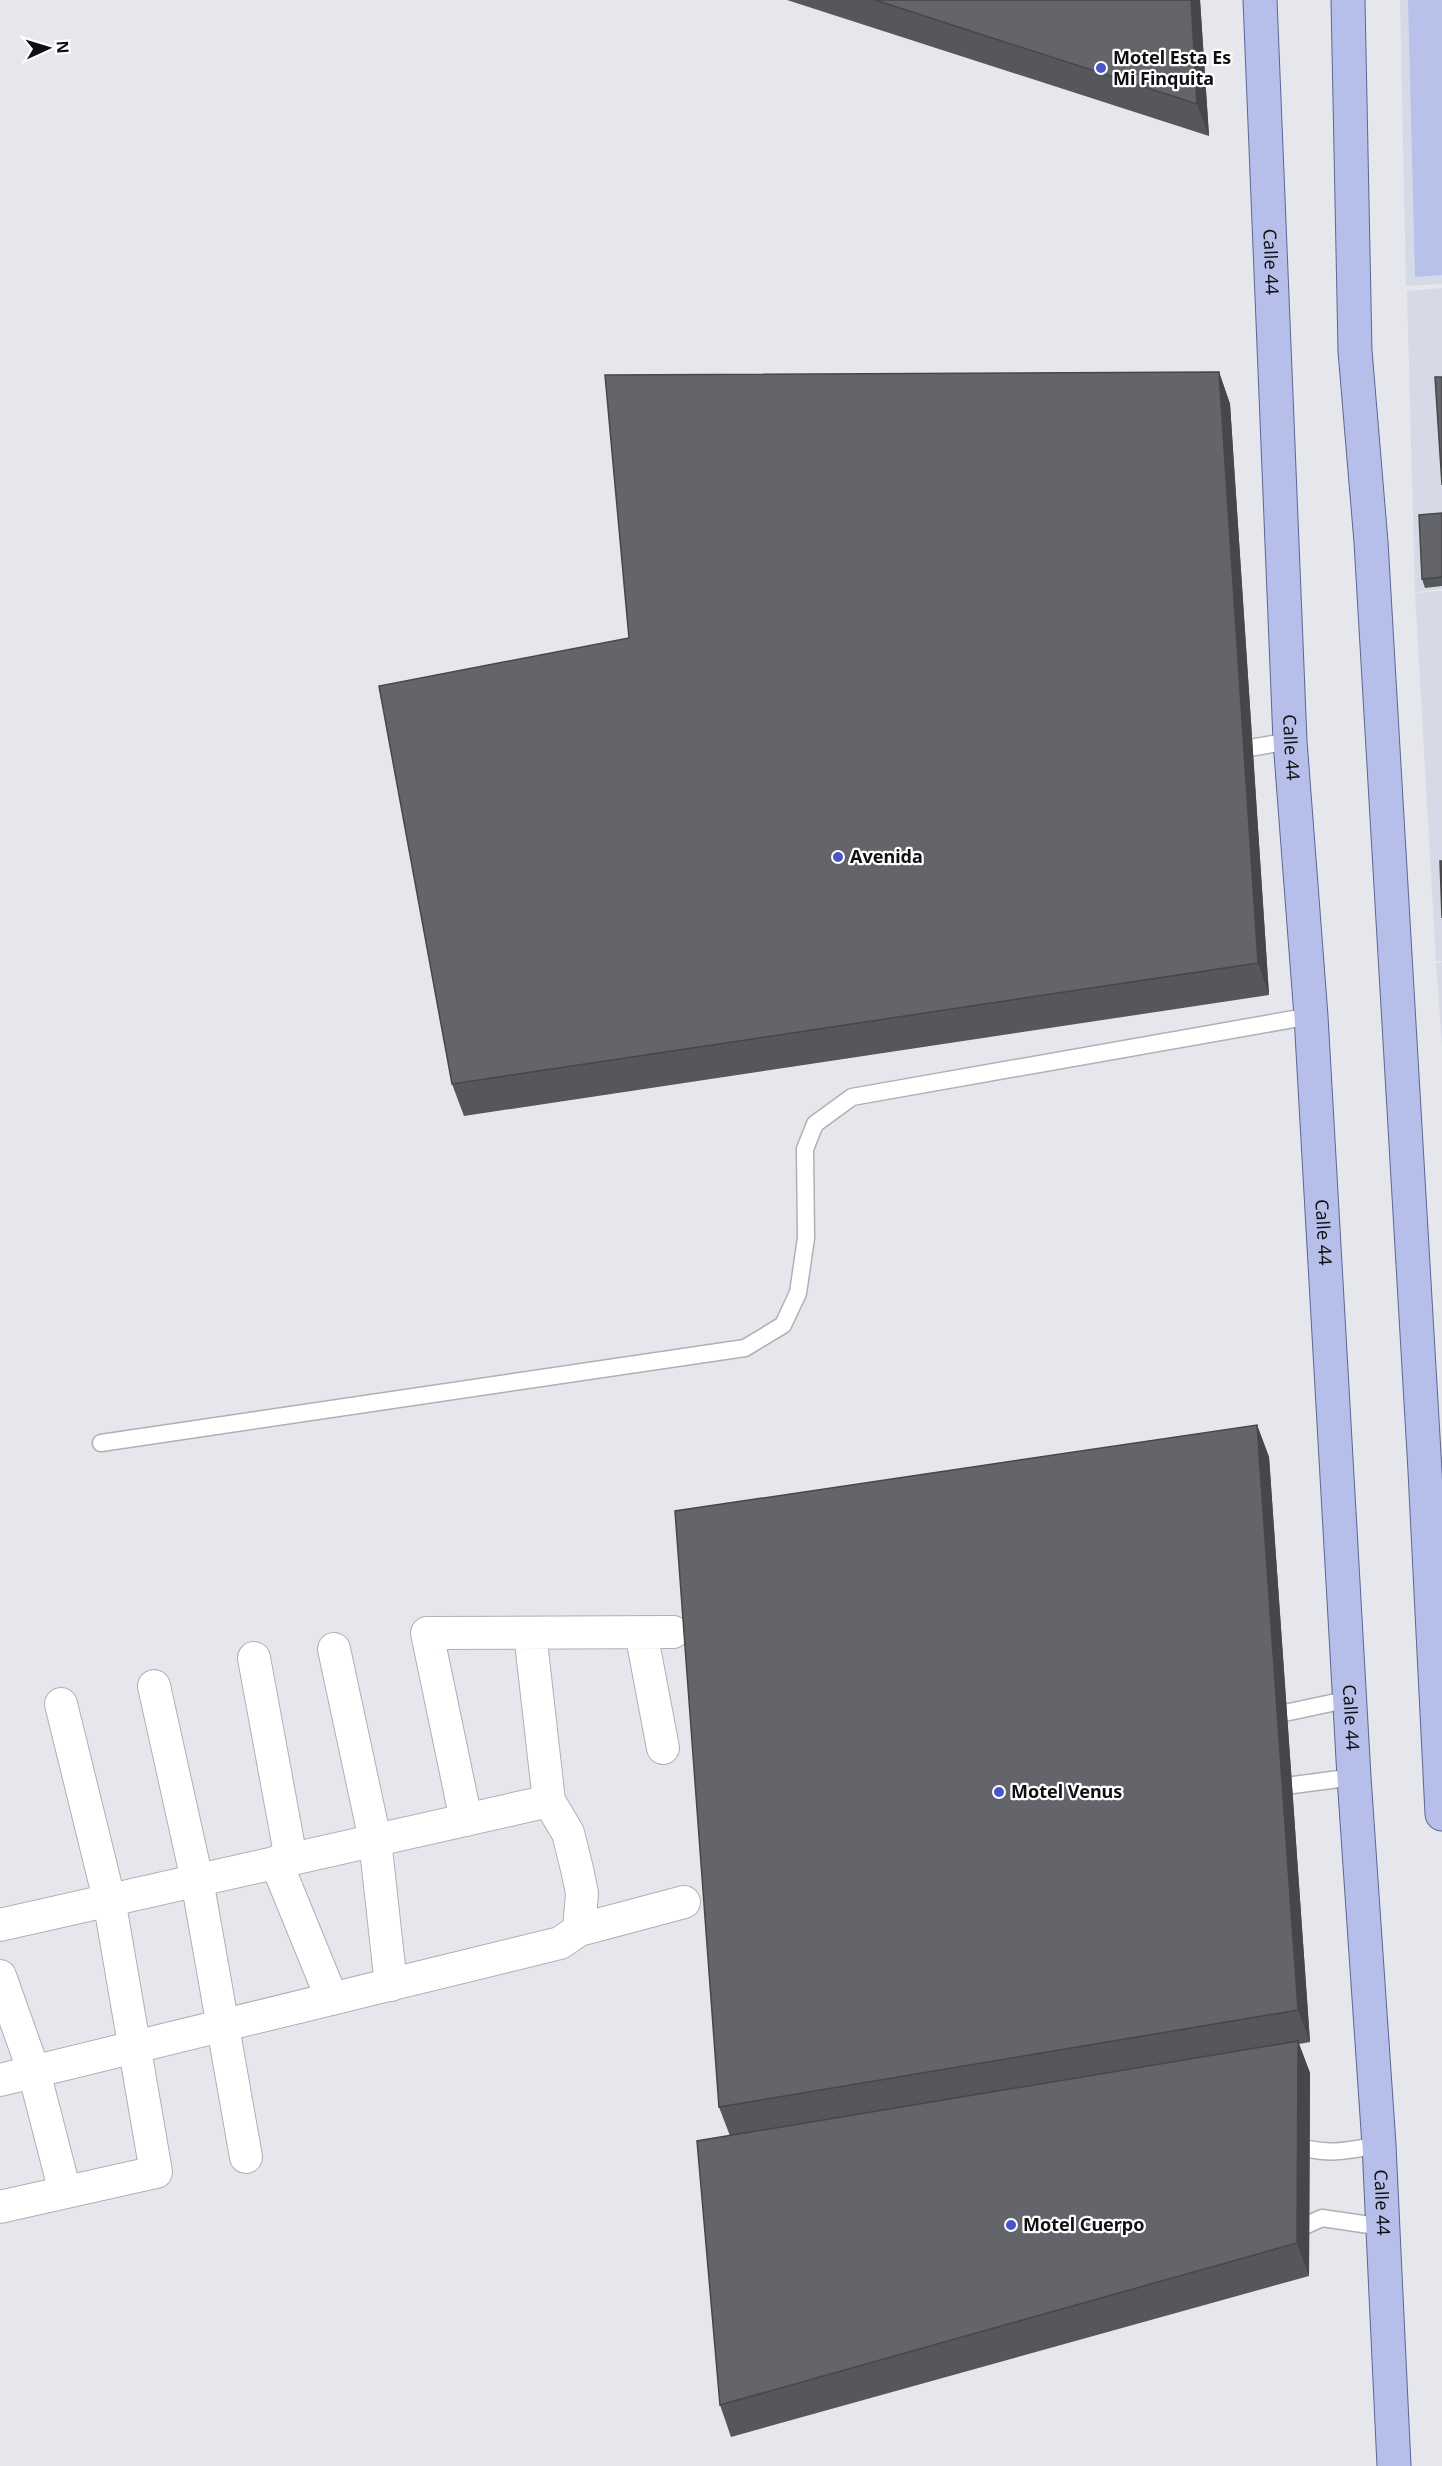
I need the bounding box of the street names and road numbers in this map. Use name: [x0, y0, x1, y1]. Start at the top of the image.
street label: Calle 44: [1258, 228, 1285, 295]
street label: Calle 44: [1278, 714, 1306, 781]
street label: Calle 44: [1310, 1198, 1338, 1266]
street label: Calle 44: [1338, 1684, 1365, 1751]
street label: Calle 44: [1369, 2169, 1396, 2236]

